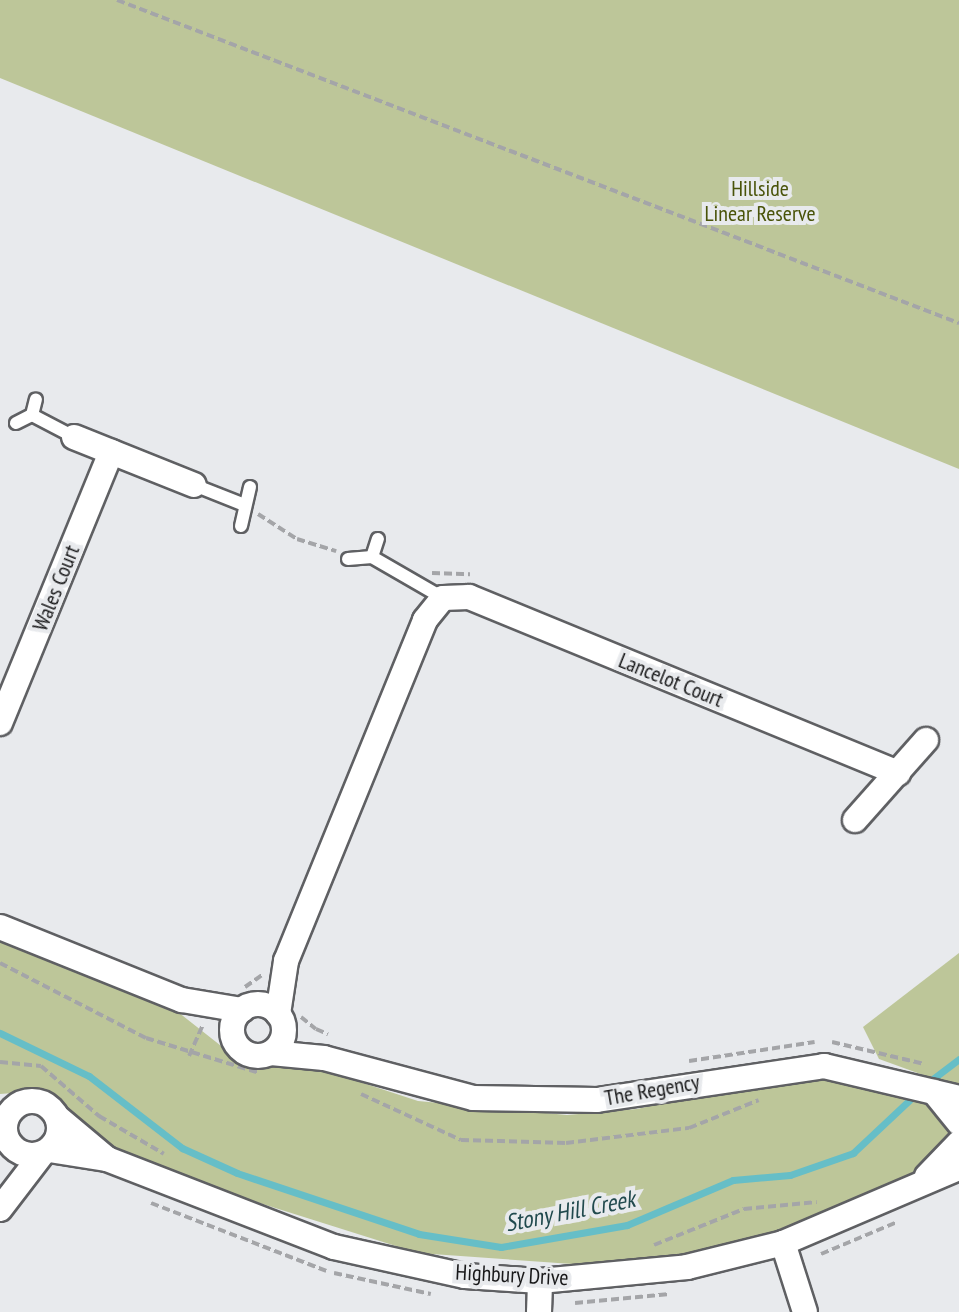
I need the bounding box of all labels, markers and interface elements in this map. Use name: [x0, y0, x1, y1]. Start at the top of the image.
park label: Hillside Linear Reserve: [704, 175, 816, 226]
street label: Wales Court: [27, 541, 85, 635]
street label: Lancelot Court: [615, 647, 727, 713]
street label: The Regency: [602, 1069, 702, 1111]
water label: Stony Hill Creek: [502, 1184, 638, 1238]
street label: Highbury Drive: [454, 1259, 570, 1291]

